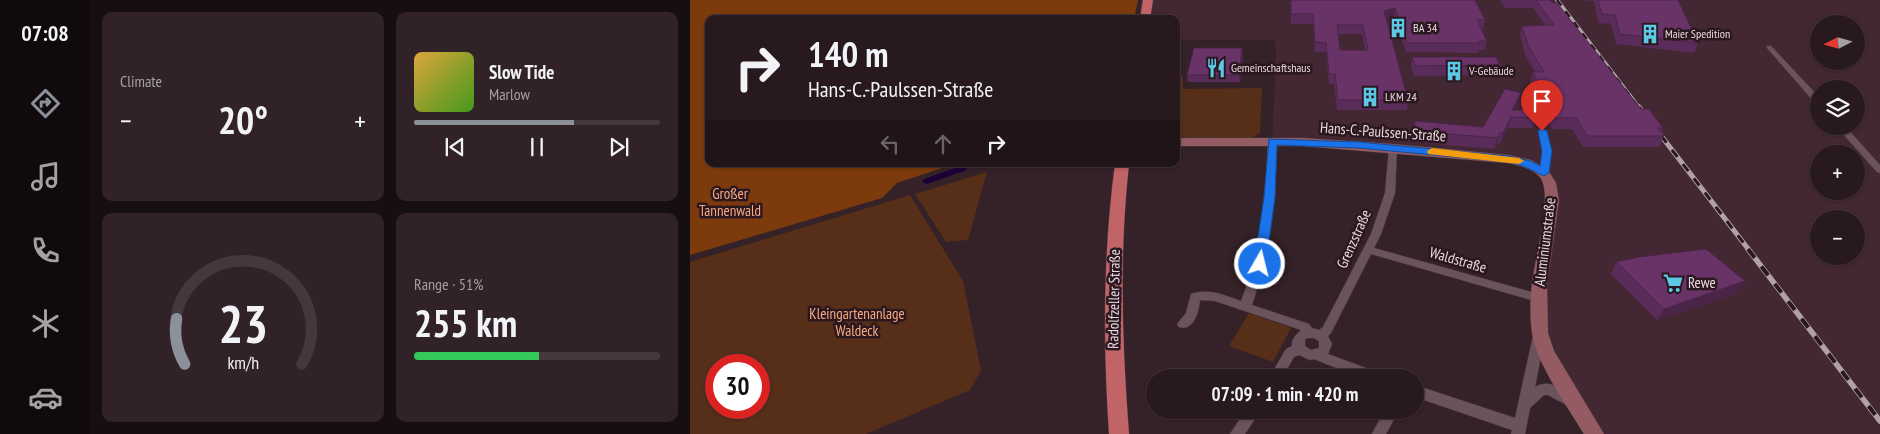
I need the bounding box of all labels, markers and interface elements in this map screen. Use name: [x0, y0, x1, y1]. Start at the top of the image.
north arrow: [1810, 15, 1865, 70]
map controls: [1810, 15, 1865, 265]
building icon: BA 34: [1387, 17, 1409, 39]
text: 07:08: [21, 19, 69, 47]
place label: BA 34: [1413, 20, 1438, 35]
building icon: Maier Spedition: [1639, 23, 1661, 45]
place label: Maier Spedition: [1665, 26, 1730, 41]
text: 140 m: [808, 31, 889, 77]
icon: right: [725, 35, 790, 100]
restaurant icon: Gemeinschaftshaus: [1205, 57, 1227, 79]
text: Slow Tide: [489, 60, 554, 84]
place label: Gemeinschaftshaus: [1231, 60, 1311, 75]
building icon: V-Gebäude: [1443, 60, 1465, 82]
place label: V-Gebäude: [1468, 63, 1514, 78]
text: Climate: [120, 71, 162, 91]
text: Hans-C.-Paulssen-Straße: [808, 75, 993, 103]
pin: [1521, 80, 1563, 131]
button: layers: [1810, 80, 1865, 135]
text: Marlow: [489, 84, 530, 104]
icon: directions: [28, 86, 63, 121]
building icon: LKM 24: [1359, 86, 1381, 108]
icon: arrive: [1528, 87, 1556, 115]
place label: LKM 24: [1385, 89, 1417, 104]
text: 20°: [218, 95, 268, 144]
text: −: [120, 102, 132, 139]
text: +: [354, 102, 366, 139]
street label: Hans-C.-Paulssen-Straße: [1319, 118, 1447, 145]
icon: left: [876, 130, 904, 158]
icon: ahead: [929, 130, 957, 158]
icon: right: [982, 130, 1010, 158]
icon: previous: [441, 133, 469, 161]
icon: pause: [523, 133, 551, 161]
icon: next: [605, 133, 633, 161]
button: +: [1810, 145, 1865, 200]
icon: music: [28, 159, 63, 194]
park label: Großer Tannenwald: [699, 184, 761, 220]
street label: Aluminiumstraße: [1530, 197, 1559, 287]
street label: Grenzstraße: [1332, 206, 1375, 271]
button: −: [1810, 210, 1865, 265]
icon: phone: [28, 233, 63, 268]
position arrow: [1233, 237, 1285, 289]
street label: Waldstraße: [1427, 242, 1489, 277]
street label: Radolfzeller Straße: [1103, 249, 1124, 349]
supermarket icon: Rewe: [1662, 272, 1684, 294]
place label: Rewe: [1688, 273, 1716, 292]
text: Range · 51%: [414, 274, 483, 294]
text: 23: [218, 290, 268, 357]
text: 255 km: [414, 298, 517, 347]
park label: Kleingartenanlage Waldeck: [809, 304, 905, 340]
icon: climate: [28, 306, 63, 341]
text: km/h: [227, 351, 259, 374]
speed limit sign: 30: [705, 354, 770, 419]
icon: car: [28, 380, 63, 415]
text: 07:09 · 1 min · 420 m: [1212, 382, 1358, 406]

